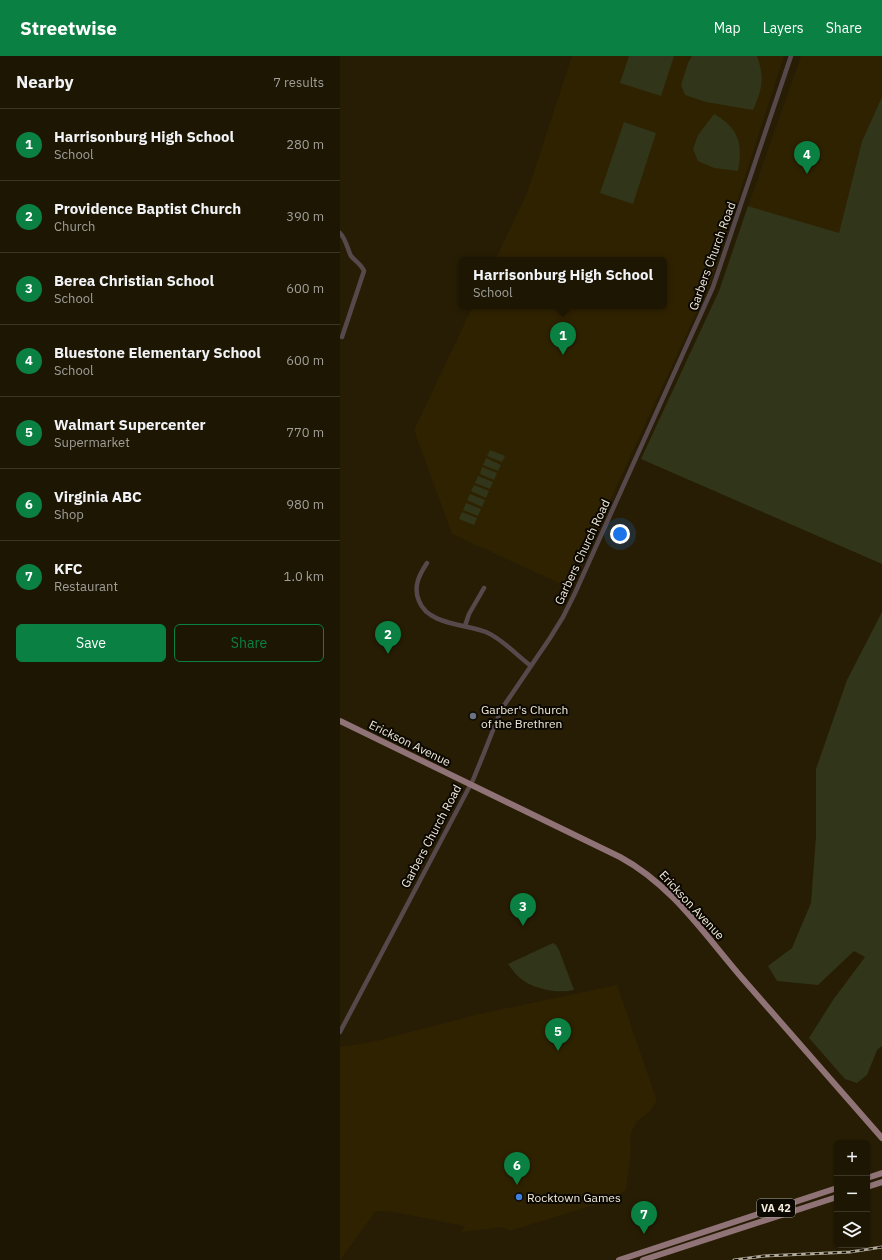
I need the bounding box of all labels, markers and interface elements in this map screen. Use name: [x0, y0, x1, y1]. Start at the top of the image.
text: Streetwise: [20, 16, 117, 40]
text: Map: [714, 19, 741, 37]
text: Layers: [763, 19, 804, 37]
text: Share: [826, 19, 862, 37]
text: Nearby: [16, 71, 74, 93]
text: 7 results: [273, 74, 324, 91]
text: Harrisonburg High School: [54, 127, 234, 146]
text: 1: [25, 136, 33, 153]
text: 280 m: [286, 136, 324, 153]
pin: 4: [794, 141, 820, 174]
text: School: [54, 146, 94, 163]
text: Providence Baptist Church: [54, 199, 241, 218]
street label: Garbers Church Road: [685, 200, 739, 312]
text: 2: [25, 208, 33, 225]
text: 390 m: [286, 208, 324, 225]
text: Church: [54, 218, 95, 235]
popup: [459, 257, 667, 309]
text: Harrisonburg High School: [473, 265, 653, 284]
text: Berea Christian School: [54, 271, 214, 290]
text: 3: [25, 280, 33, 297]
text: 600 m: [286, 280, 324, 297]
text: School: [473, 284, 513, 301]
text: School: [54, 290, 94, 307]
pin: 1: [550, 322, 576, 355]
text: Bluestone Elementary School: [54, 343, 261, 362]
text: 4: [25, 352, 33, 369]
text: 600 m: [286, 352, 324, 369]
text: School: [54, 362, 94, 379]
text: Walmart Supercenter: [54, 415, 206, 434]
text: 5: [25, 424, 33, 441]
text: 770 m: [286, 424, 324, 441]
text: Supermarket: [54, 434, 130, 451]
text: Virginia ABC: [54, 487, 142, 506]
text: 6: [25, 496, 33, 513]
text: 980 m: [286, 496, 324, 513]
street label: Garbers Church Road: [551, 497, 613, 607]
text: Shop: [54, 506, 84, 523]
your location: [610, 524, 630, 544]
text: KFC: [54, 559, 83, 578]
text: 7: [25, 568, 33, 585]
text: 1.0 km: [284, 568, 324, 585]
text: Restaurant: [54, 578, 118, 595]
pin: 2: [375, 621, 401, 654]
button: Save: [16, 624, 166, 662]
button: Share: [174, 624, 324, 662]
place label: Garber's Church of the Brethren: [481, 702, 568, 731]
marker: Garber's Church of the Brethren: [468, 711, 478, 721]
street label: Erickson Avenue: [367, 717, 454, 769]
street label: Garbers Church Road: [398, 782, 464, 890]
street label: Erickson Avenue: [656, 867, 728, 943]
pin: 3: [510, 893, 536, 926]
pin: 5: [545, 1018, 571, 1051]
map controls: [834, 1140, 870, 1248]
button: +: [834, 1140, 870, 1176]
pin: 6: [504, 1152, 530, 1185]
button: −: [834, 1176, 870, 1212]
place label: Rocktown Games: [527, 1190, 621, 1205]
marker: Rocktown Games: [514, 1192, 524, 1202]
road number: VA 42: [757, 1199, 795, 1217]
pin: 7: [631, 1201, 657, 1234]
button: layers: [834, 1212, 870, 1248]

